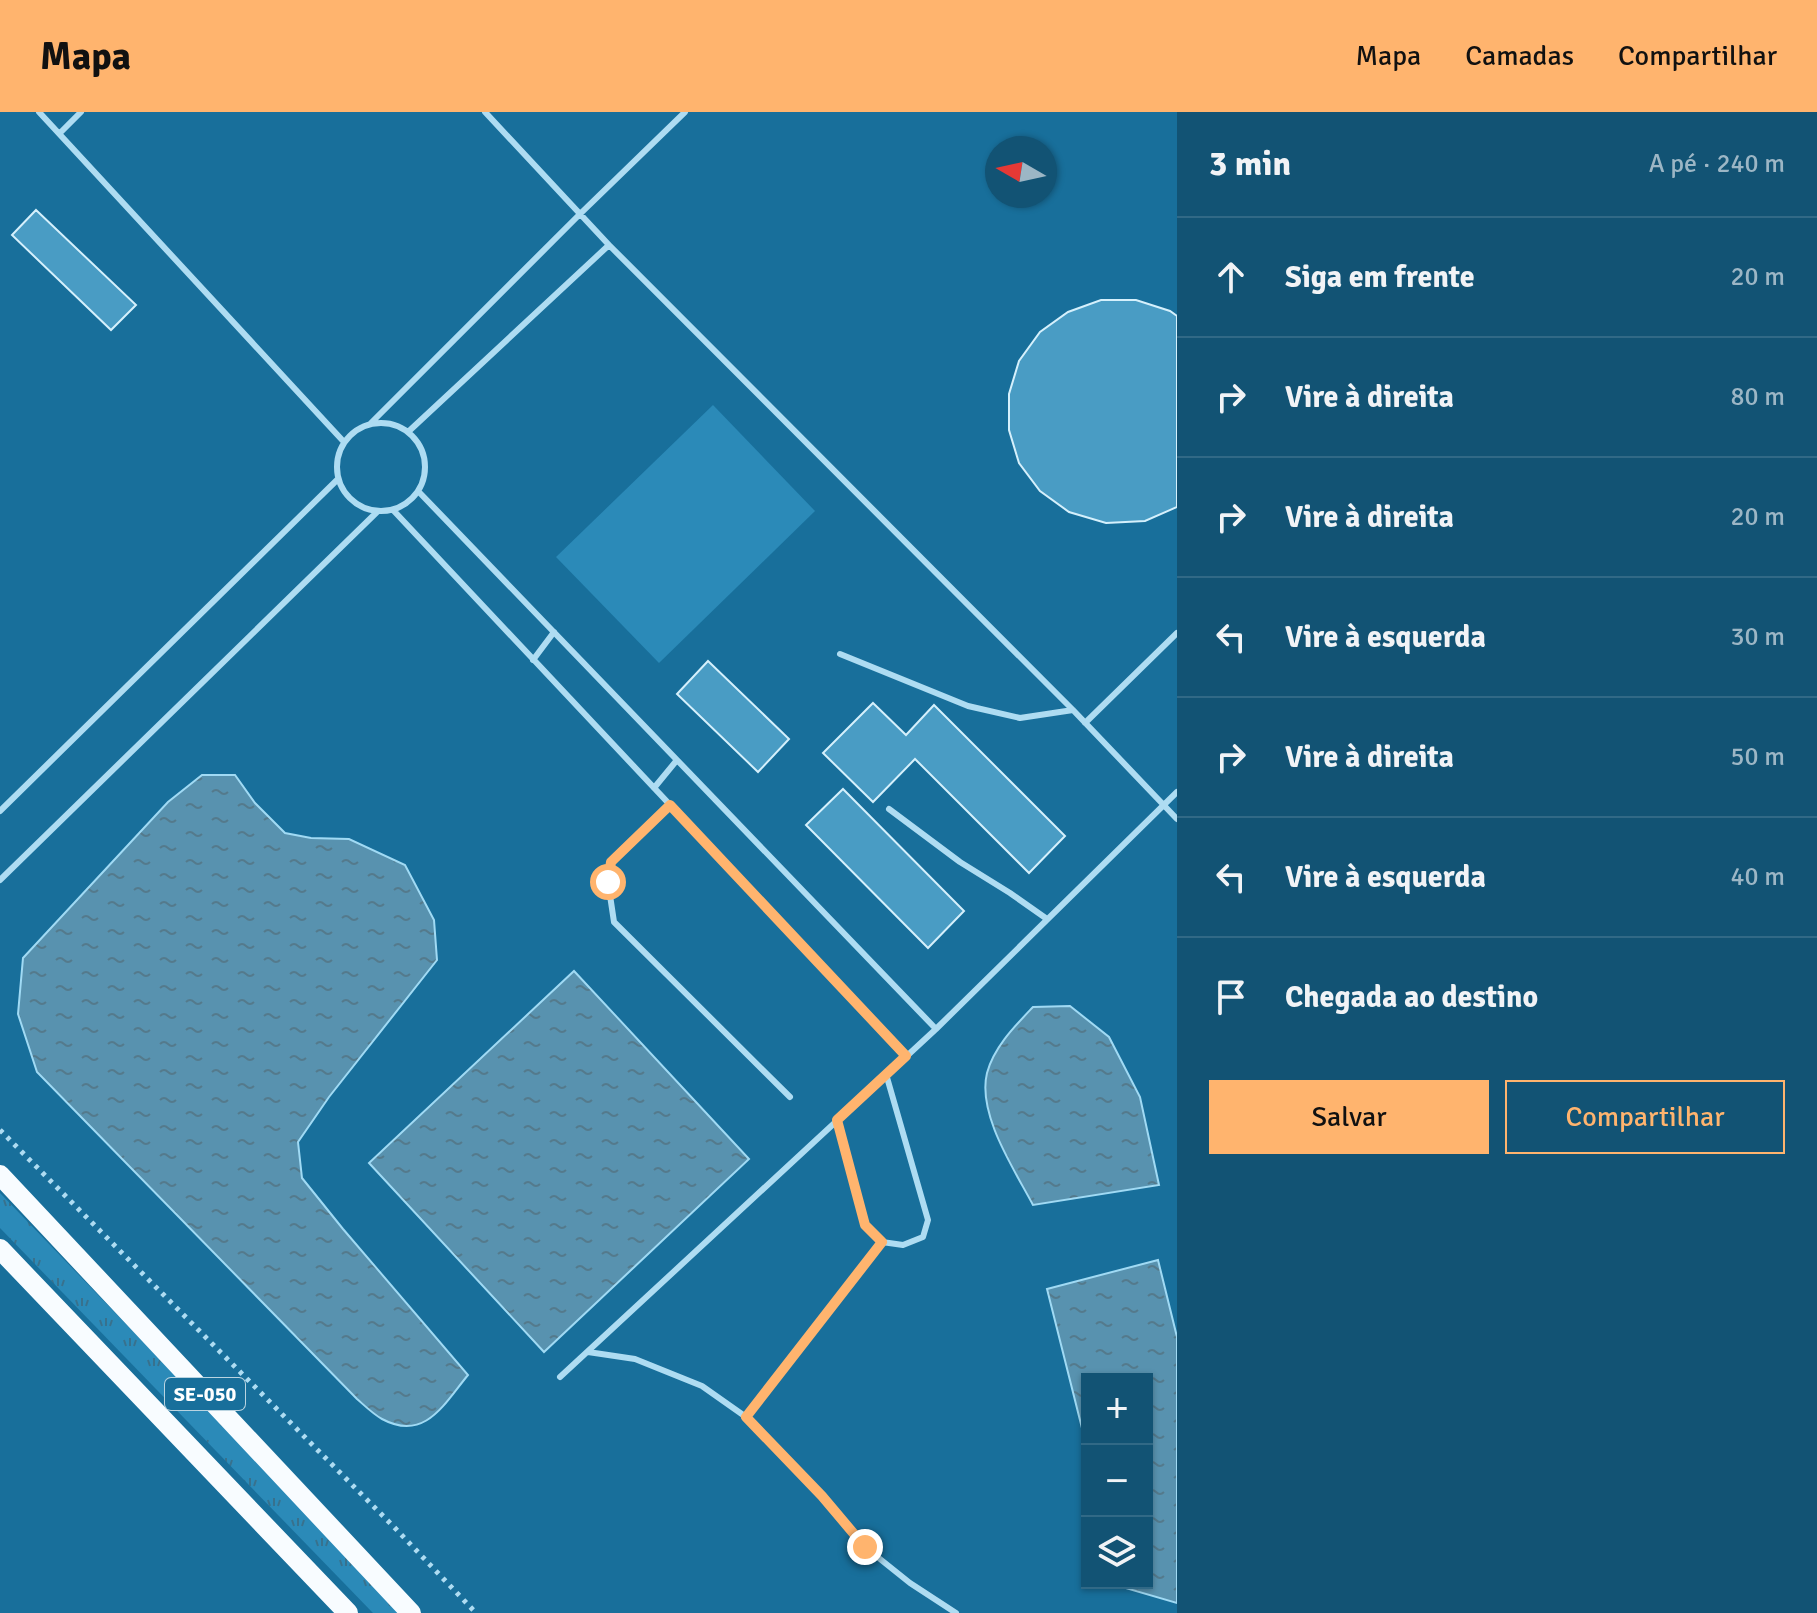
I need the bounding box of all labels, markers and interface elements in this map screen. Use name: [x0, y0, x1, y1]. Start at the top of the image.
text: Mapa: [40, 33, 131, 80]
text: Mapa: [1355, 39, 1421, 73]
text: Camadas: [1465, 39, 1574, 73]
text: Compartilhar: [1618, 39, 1777, 73]
north arrow: [985, 136, 1057, 208]
text: 3 min: [1209, 143, 1291, 185]
text: A pé · 240 m: [1649, 148, 1785, 180]
icon: ahead: [1209, 255, 1253, 299]
text: Siga em frente: [1285, 259, 1475, 296]
text: 20 m: [1730, 261, 1785, 293]
icon: right: [1209, 375, 1253, 419]
text: Vire à direita: [1285, 379, 1454, 416]
text: 80 m: [1730, 381, 1785, 413]
icon: right: [1209, 495, 1253, 539]
text: Vire à direita: [1285, 499, 1454, 536]
text: 20 m: [1730, 501, 1785, 533]
icon: left: [1209, 615, 1253, 659]
text: Vire à esquerda: [1285, 619, 1486, 656]
text: 30 m: [1730, 621, 1785, 653]
icon: right: [1209, 735, 1253, 779]
text: Vire à direita: [1285, 739, 1454, 776]
text: 50 m: [1730, 741, 1785, 773]
icon: left: [1209, 855, 1253, 899]
text: Vire à esquerda: [1285, 859, 1486, 896]
text: 40 m: [1730, 861, 1785, 893]
route start: [590, 864, 626, 900]
icon: arrive: [1209, 975, 1253, 1019]
text: Chegada ao destino: [1285, 979, 1538, 1016]
button: Salvar: [1209, 1080, 1489, 1154]
button: Compartilhar: [1505, 1080, 1785, 1154]
map controls: [1081, 1373, 1153, 1589]
button: +: [1081, 1373, 1153, 1445]
road number: SE-050: [165, 1378, 245, 1410]
button: −: [1081, 1445, 1153, 1517]
button: layers: [1081, 1517, 1153, 1589]
route end: [847, 1529, 883, 1565]

